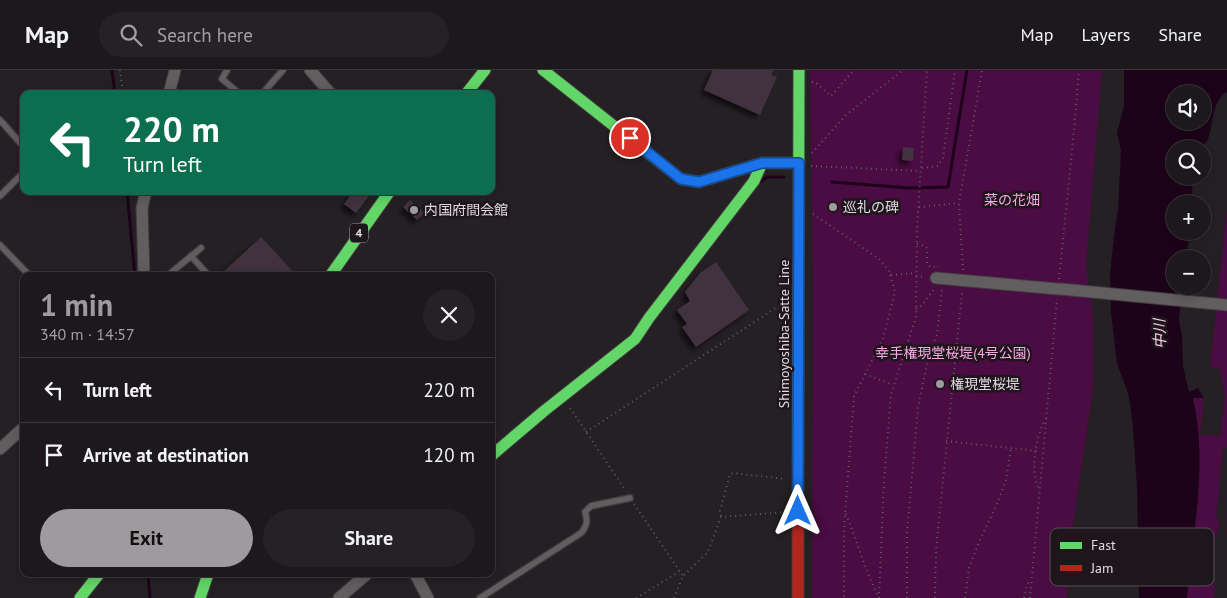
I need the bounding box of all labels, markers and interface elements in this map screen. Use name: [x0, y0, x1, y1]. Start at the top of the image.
search box: [99, 12, 449, 57]
text: Map: [25, 19, 69, 50]
icon: search: [117, 21, 145, 49]
text: Search here: [157, 23, 253, 47]
text: Map: [1021, 23, 1053, 46]
text: Layers: [1081, 23, 1130, 46]
text: Share: [1158, 23, 1202, 46]
map controls: [1166, 85, 1211, 295]
button: sound: [1166, 85, 1211, 130]
text: 220 m: [123, 106, 220, 152]
icon: left: [40, 110, 105, 175]
pin: [609, 117, 651, 159]
icon: arrive: [616, 124, 644, 152]
button: search: [1166, 140, 1211, 185]
text: Turn left: [123, 150, 202, 178]
park label: 菜の花畑: [984, 191, 1040, 209]
button: +: [1166, 195, 1211, 240]
place label: 巡礼の碑: [843, 198, 899, 216]
place label: 内国府間会館: [424, 201, 508, 219]
marker: 巡礼の碑: [827, 201, 839, 213]
marker: 内国府間会館: [408, 204, 420, 216]
road number: 4: [350, 224, 368, 242]
button: −: [1166, 250, 1211, 295]
street label: Shimoyoshiba-Satte Line: [775, 260, 793, 408]
text: 1 min: [40, 285, 113, 324]
button: close: [423, 289, 475, 341]
water label: 中川: [1149, 317, 1170, 349]
text: 340 m · 14:57: [40, 324, 135, 344]
park label: 幸手権現堂桜堤(4号公園): [875, 344, 1031, 362]
place label: 権現堂桜堤: [950, 375, 1020, 393]
icon: left: [40, 376, 68, 404]
text: Turn left: [83, 378, 152, 402]
text: 220 m: [423, 378, 475, 402]
marker: 権現堂桜堤: [934, 378, 946, 390]
icon: arrive: [40, 441, 68, 469]
text: Arrive at destination: [83, 443, 249, 467]
text: 120 m: [423, 443, 475, 467]
position arrow: [771, 484, 823, 536]
button: Exit: [40, 509, 253, 567]
button: Share: [263, 509, 475, 567]
legend: [1050, 528, 1214, 586]
text: Fast: [1091, 536, 1116, 554]
text: Jam: [1090, 559, 1113, 577]

